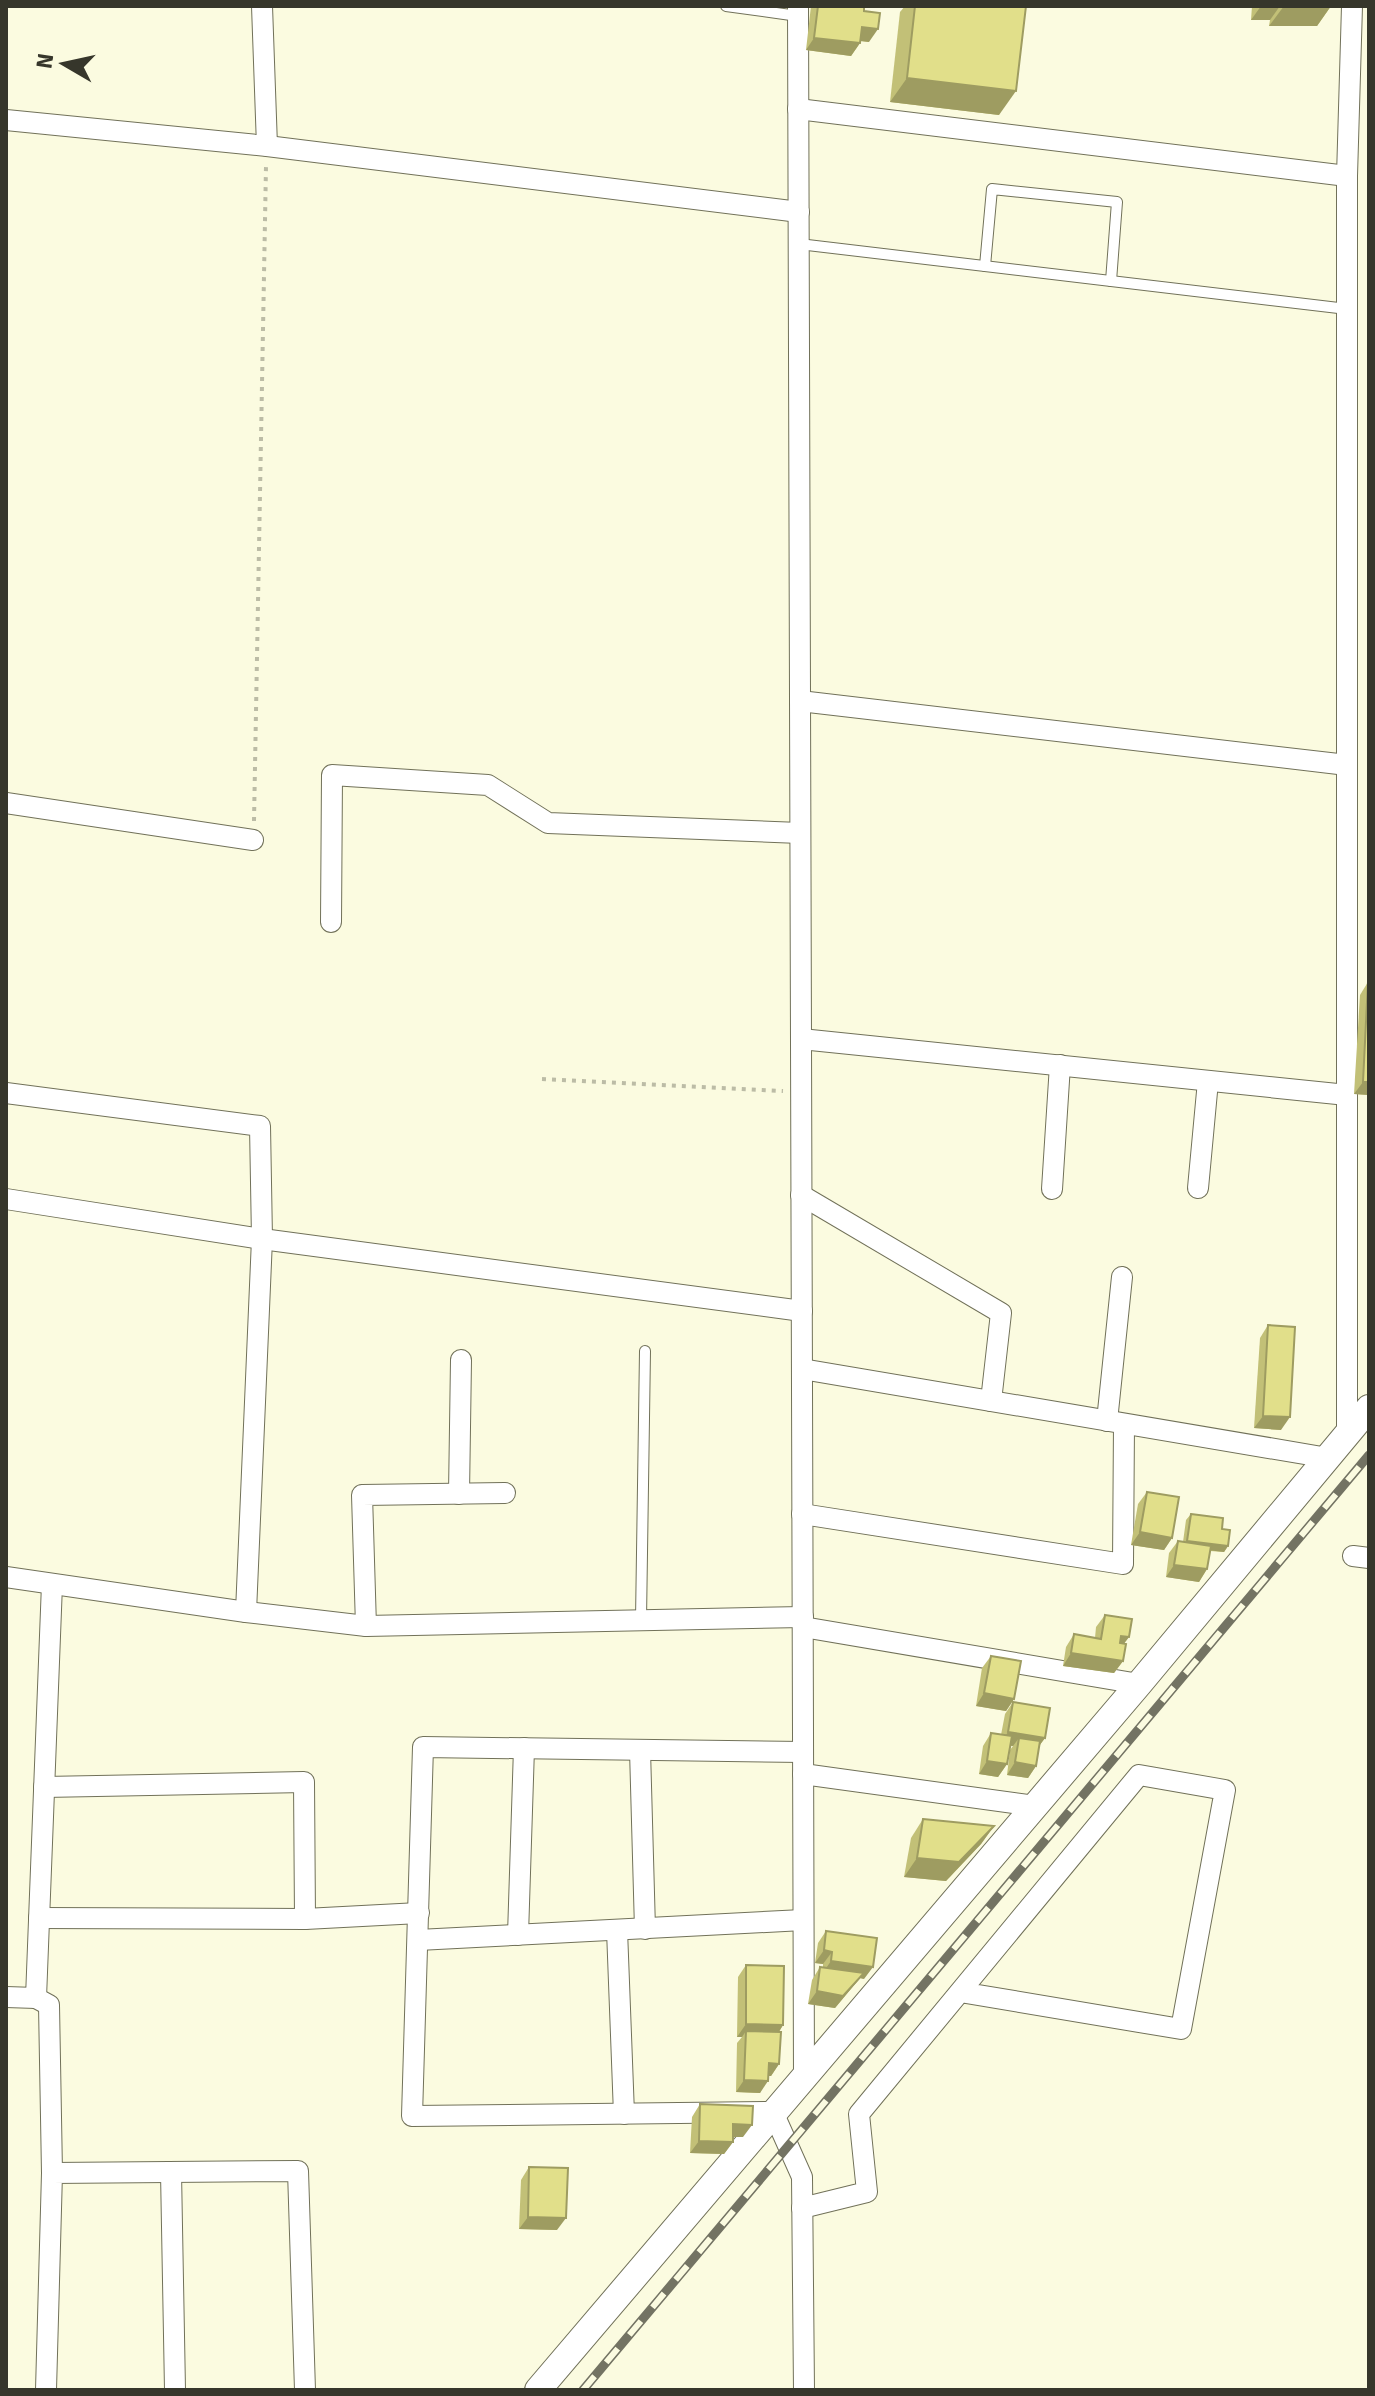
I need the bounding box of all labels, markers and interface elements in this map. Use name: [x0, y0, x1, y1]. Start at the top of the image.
north arrow: [24, 24, 104, 104]
text: N: [30, 51, 59, 71]

